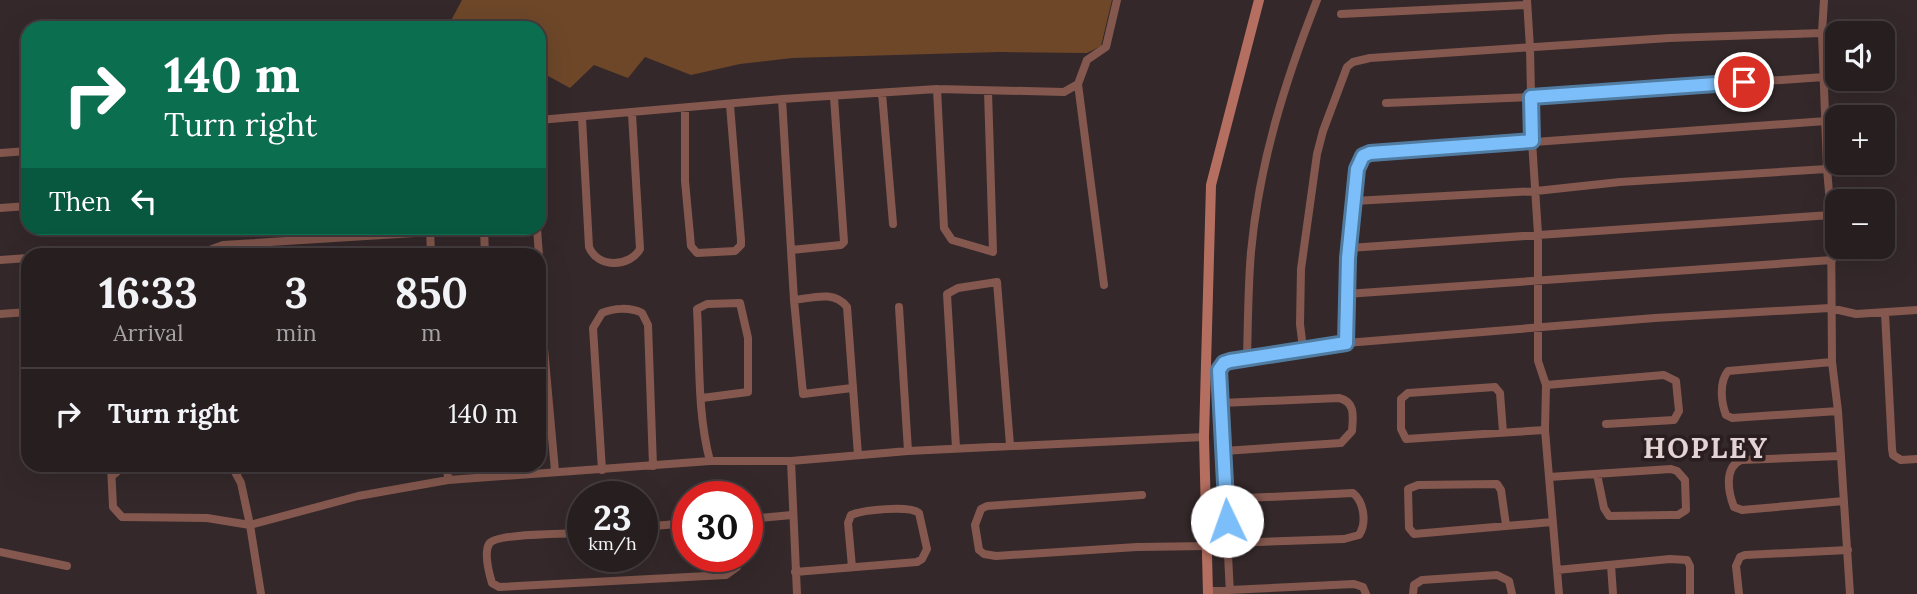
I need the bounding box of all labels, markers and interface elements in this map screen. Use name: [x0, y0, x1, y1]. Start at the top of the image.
map controls: [1825, 21, 1895, 259]
button: sound: [1825, 21, 1895, 91]
text: 140 m: [164, 43, 300, 105]
icon: right: [49, 49, 140, 140]
pin: [1714, 52, 1774, 112]
icon: arrive: [1725, 63, 1763, 101]
text: Turn right: [164, 104, 317, 145]
button: +: [1825, 105, 1895, 175]
icon: left: [125, 182, 163, 220]
text: Then: [49, 185, 111, 218]
button: −: [1825, 189, 1895, 259]
text: 16:33: [99, 266, 198, 320]
text: 3: [284, 266, 308, 320]
text: 850: [395, 266, 468, 320]
text: Arrival: [113, 318, 183, 347]
text: min: [276, 318, 317, 347]
text: m: [421, 318, 442, 347]
icon: right: [49, 395, 87, 433]
text: Turn right: [108, 397, 239, 430]
text: 140 m: [448, 397, 518, 430]
district label: HOPLEY: [1643, 430, 1769, 466]
speed limit sign: 30: [672, 481, 763, 572]
position arrow: [1190, 484, 1264, 558]
text: 23: [593, 495, 632, 540]
text: km/h: [588, 532, 637, 555]

